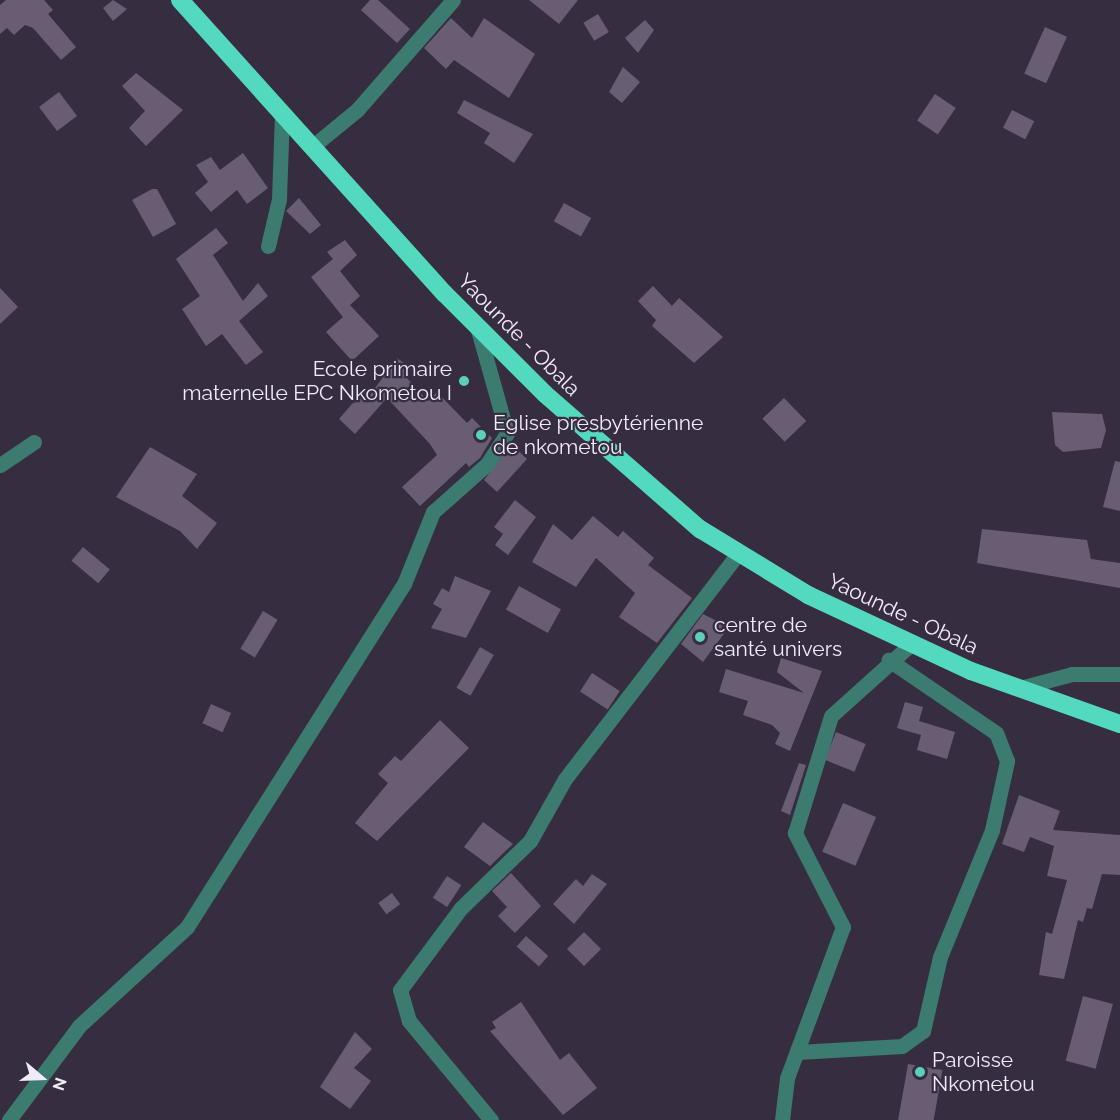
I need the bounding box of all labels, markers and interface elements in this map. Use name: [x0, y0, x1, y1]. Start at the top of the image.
street label: Yaounde - Obala: [453, 269, 585, 401]
place label: Ecole primaire maternelle EPC Nkometou I: [182, 356, 452, 406]
marker: Ecole primaire maternelle EPC Nkometou I: [457, 374, 471, 388]
place label: Eglise presbytérienne de nkometou: [493, 410, 703, 460]
marker: Eglise presbytérienne de nkometou: [474, 428, 488, 442]
street label: Yaounde - Obala: [824, 568, 982, 660]
place label: centre de santé univers: [714, 612, 842, 662]
marker: centre de santé univers: [691, 628, 709, 646]
place label: Paroisse Nkometou: [932, 1047, 1035, 1097]
north arrow: [12, 1048, 72, 1108]
marker: Paroisse Nkometou: [913, 1065, 927, 1079]
text: N: [49, 1075, 70, 1093]

